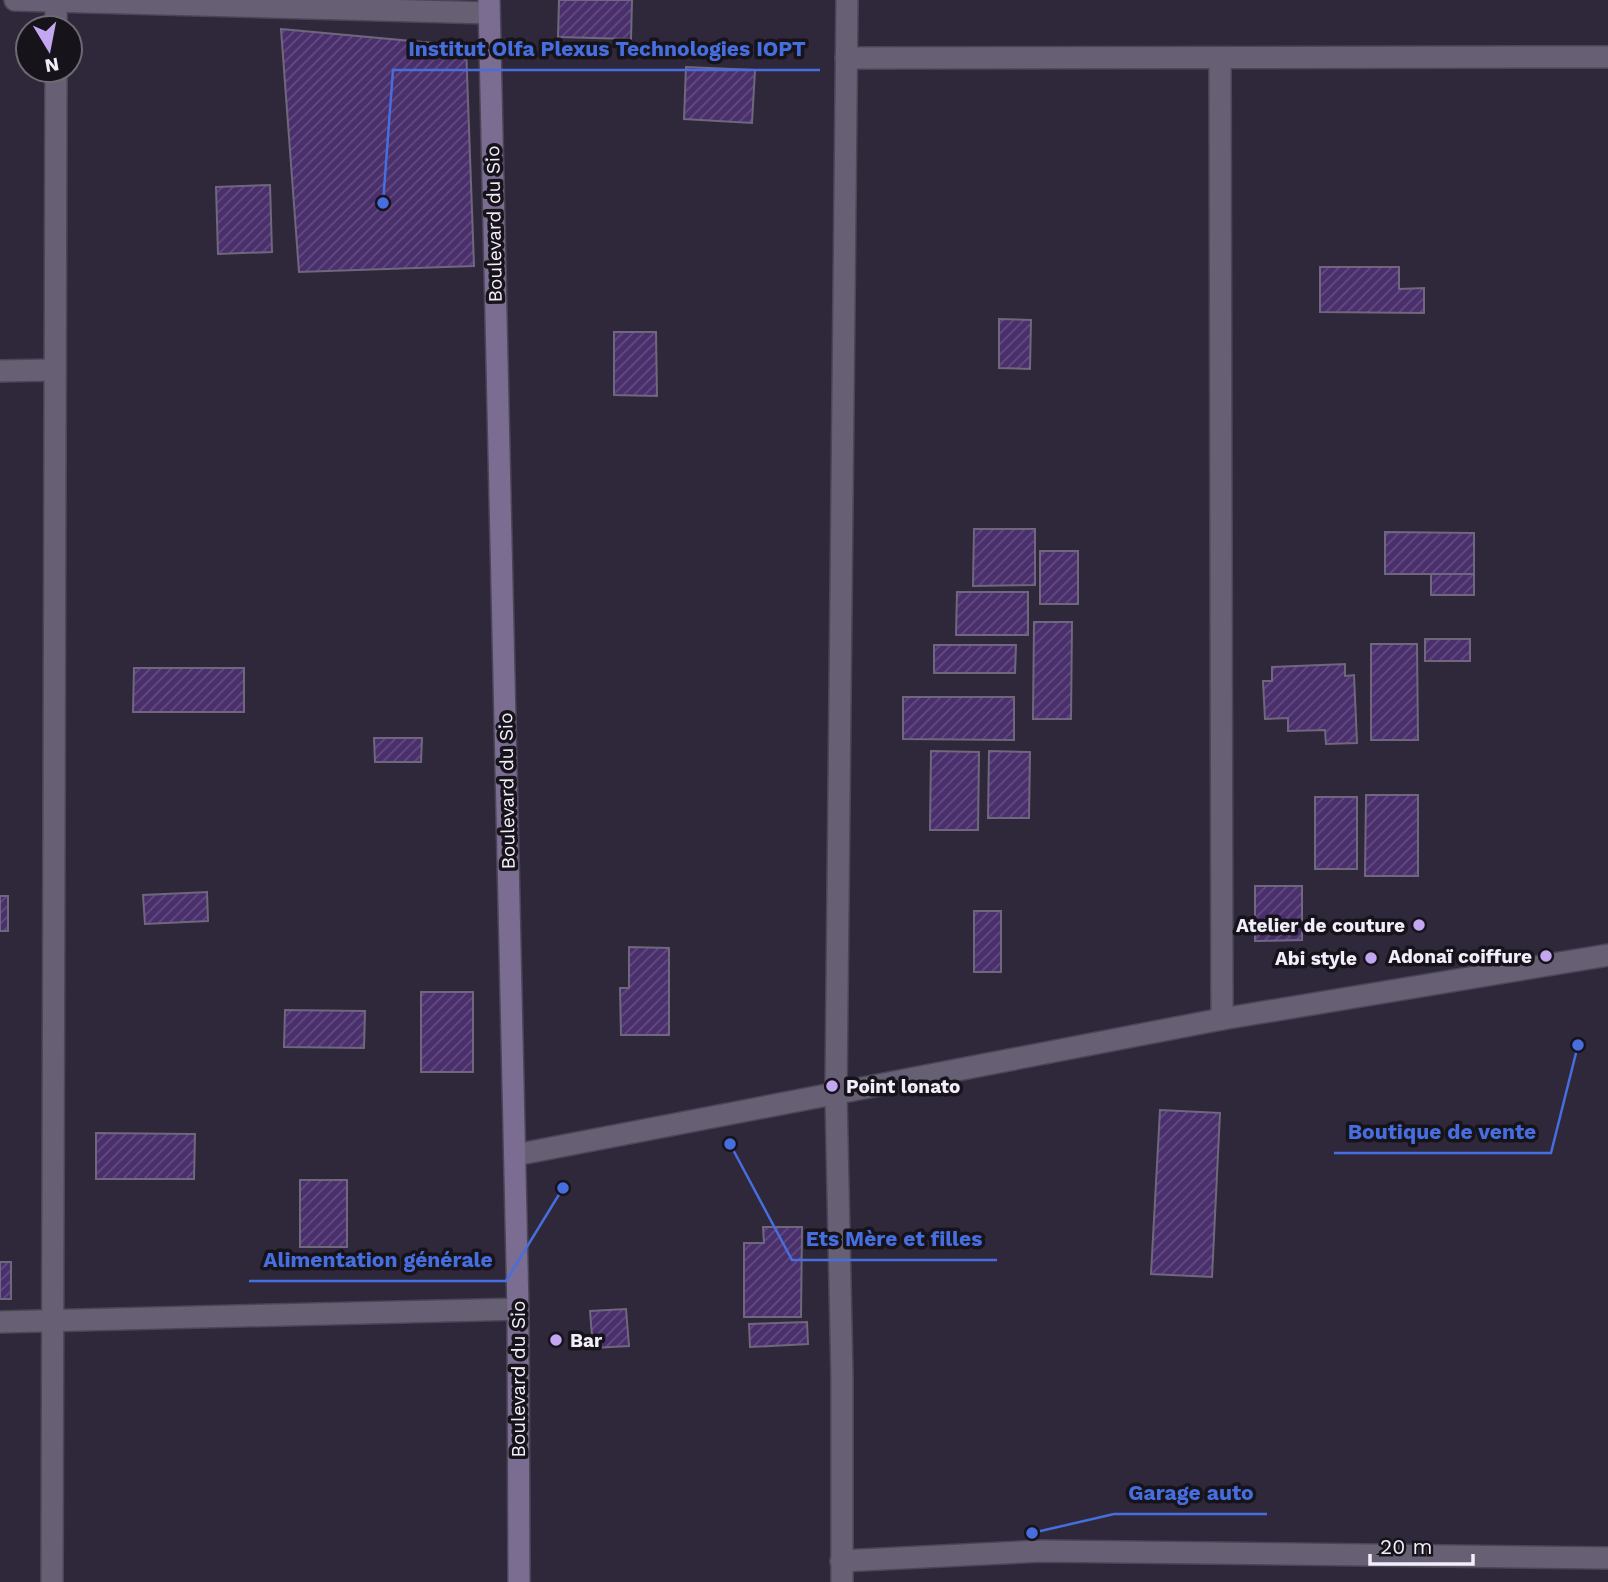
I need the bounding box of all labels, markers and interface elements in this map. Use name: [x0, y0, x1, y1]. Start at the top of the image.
north arrow: [14, 14, 84, 84]
callout: Institut Olfa Plexus Technologies IOPT: [393, 28, 820, 70]
text: Institut Olfa Plexus Technologies IOPT: [408, 36, 806, 61]
text: N: [43, 53, 61, 78]
street label: Boulevard du Sio: [481, 145, 507, 303]
street label: Boulevard du Sio: [494, 712, 520, 870]
place label: Atelier de couture: [1236, 914, 1405, 937]
marker: Atelier de couture: [1411, 917, 1427, 933]
place label: Adonaï coiffure: [1388, 945, 1532, 968]
place label: Abi style: [1275, 947, 1357, 970]
marker: Adonaï coiffure: [1538, 948, 1554, 964]
marker: Abi style: [1363, 950, 1379, 966]
place label: Point lonato: [846, 1075, 960, 1098]
marker: Point lonato: [824, 1078, 840, 1094]
callout: Boutique de vente: [1334, 1111, 1551, 1153]
text: Boutique de vente: [1348, 1119, 1536, 1144]
callout: Ets Mère et filles: [792, 1218, 997, 1260]
text: Ets Mère et filles: [806, 1226, 982, 1251]
callout: Alimentation générale: [249, 1239, 506, 1281]
text: Alimentation générale: [263, 1247, 493, 1272]
street label: Boulevard du Sio: [507, 1301, 530, 1457]
place label: Bar: [570, 1329, 603, 1352]
marker: Bar: [548, 1332, 564, 1348]
callout: Garage auto: [1114, 1472, 1267, 1514]
text: Garage auto: [1128, 1480, 1254, 1505]
scale bar: [1370, 1522, 1473, 1566]
text: 20 m: [1380, 1534, 1432, 1559]

